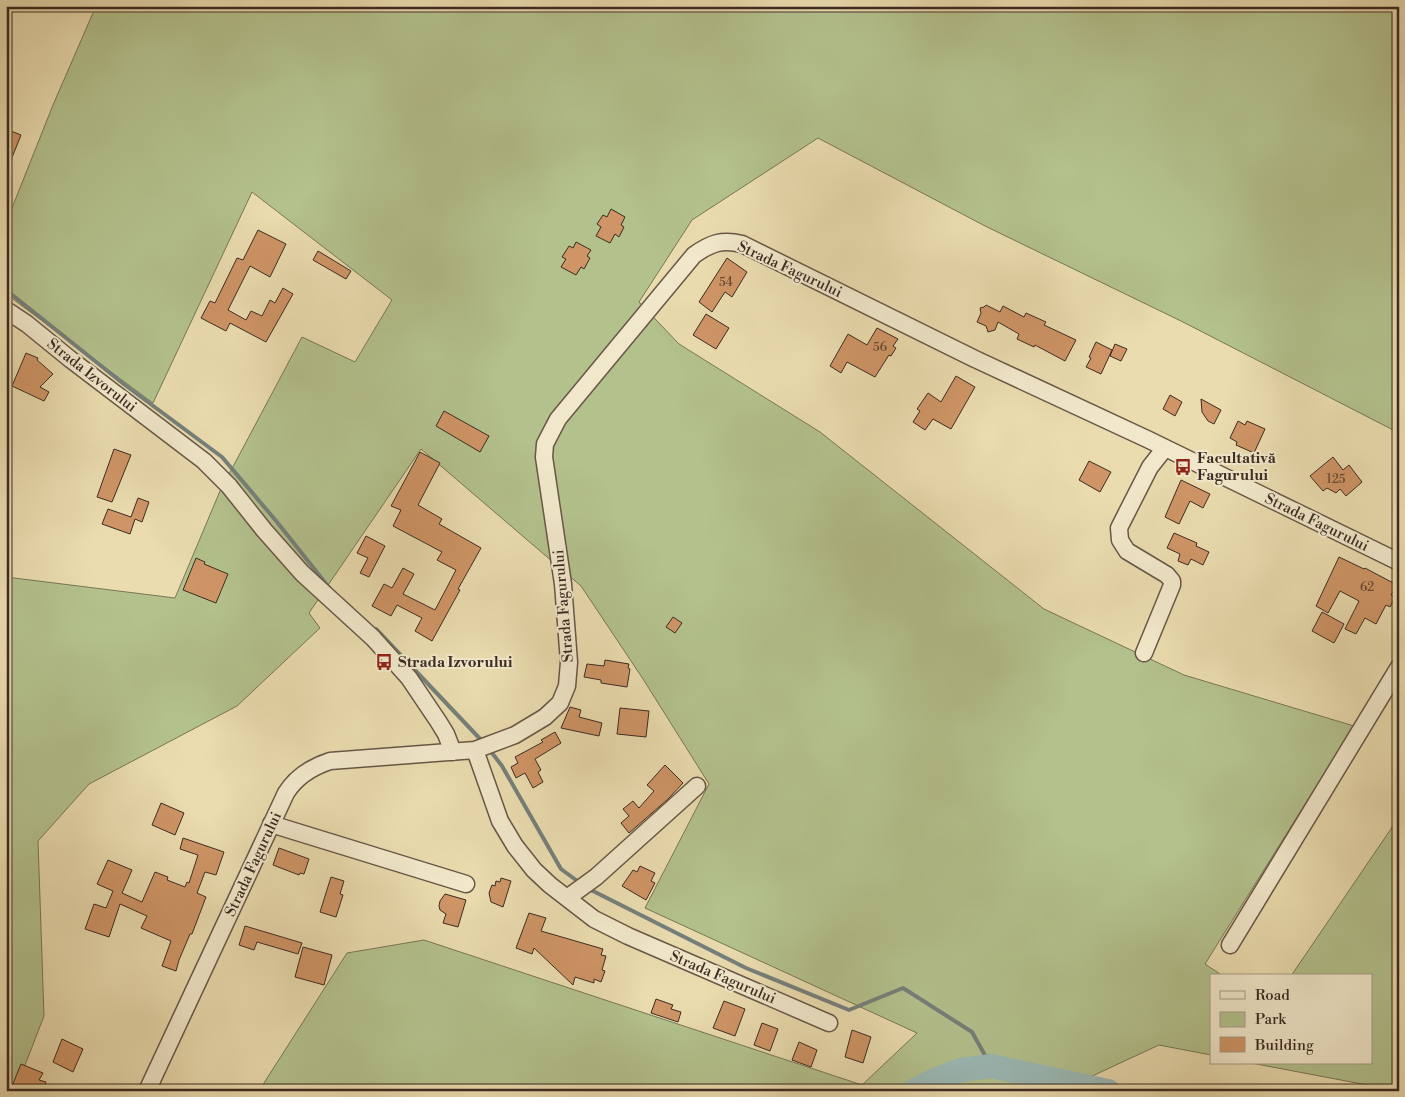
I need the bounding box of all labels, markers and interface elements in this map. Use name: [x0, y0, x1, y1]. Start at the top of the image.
street label: Strada Fagurului: [734, 237, 845, 302]
house number: 54: [719, 275, 733, 290]
street label: Strada Izvorului: [43, 334, 141, 416]
house number: 56: [873, 340, 887, 355]
place label: Facultativă Fagurului: [1197, 449, 1277, 485]
bus stop icon: Facultativă Fagurului: [1173, 457, 1193, 477]
house number: 125: [1327, 472, 1346, 487]
street label: Strada Fagurului: [1262, 489, 1372, 556]
street label: Strada Fagurului: [549, 549, 578, 663]
house number: 62: [1360, 580, 1374, 595]
bus stop icon: Strada Izvorului: [374, 652, 394, 672]
place label: Strada Izvorului: [398, 653, 513, 672]
street label: Strada Fagurului: [221, 809, 286, 920]
street label: Strada Fagurului: [667, 947, 779, 1008]
legend: [1210, 974, 1372, 1064]
text: Road: [1255, 986, 1290, 1005]
text: Park: [1255, 1010, 1287, 1029]
text: Building: [1254, 1036, 1314, 1055]

